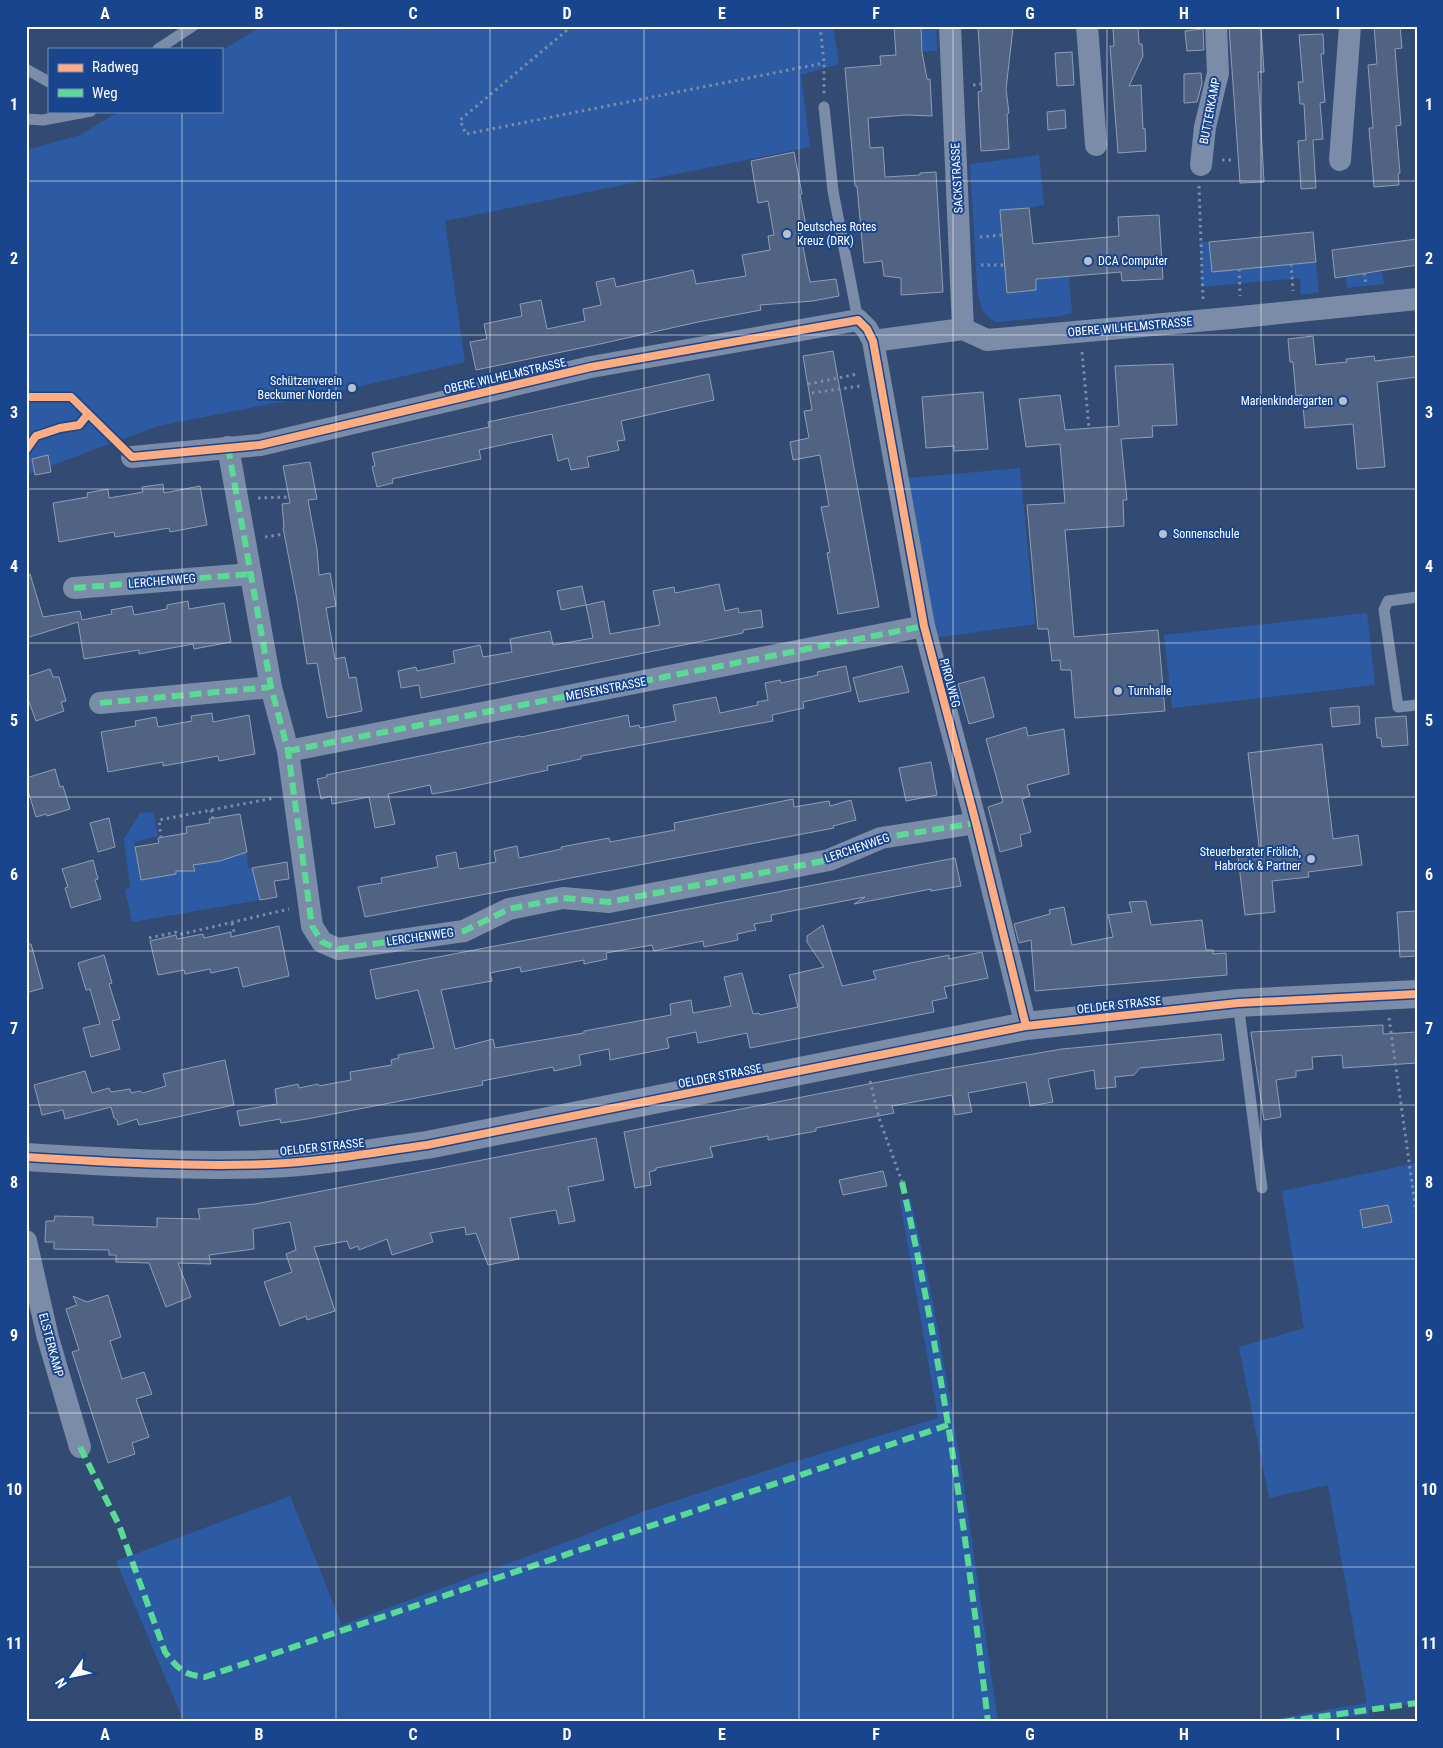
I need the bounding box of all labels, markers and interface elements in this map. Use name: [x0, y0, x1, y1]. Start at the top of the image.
text: A: [100, 4, 110, 23]
text: B: [255, 4, 264, 23]
text: C: [408, 4, 418, 23]
text: D: [562, 4, 572, 23]
text: E: [718, 4, 726, 23]
text: F: [872, 4, 880, 23]
text: G: [1025, 4, 1035, 23]
text: H: [1179, 4, 1189, 23]
text: I: [1336, 4, 1340, 23]
legend: [48, 48, 222, 112]
text: Radweg: [92, 58, 139, 76]
street label: BUTTERKAMP: [1197, 76, 1223, 145]
text: Weg: [92, 84, 118, 102]
text: 1: [10, 95, 18, 114]
text: 1: [1425, 95, 1433, 114]
street label: SACKSTRASSE: [948, 142, 966, 214]
place label: Deutsches Rotes Kreuz (DRK): [797, 220, 877, 248]
marker: Deutsches Rotes Kreuz (DRK): [781, 228, 793, 240]
text: 2: [10, 249, 18, 268]
text: 2: [1425, 249, 1433, 268]
place label: DCA Computer: [1098, 254, 1168, 268]
marker: DCA Computer: [1082, 255, 1094, 267]
street label: OBERE WILHELMSTRASSE: [1067, 315, 1193, 339]
street label: OBERE WILHELMSTRASSE: [443, 355, 568, 397]
place label: Schützenverein Beckumer Norden: [258, 374, 342, 402]
marker: Schützenverein Beckumer Norden: [346, 382, 358, 394]
place label: Marienkindergarten: [1241, 394, 1333, 408]
marker: Marienkindergarten: [1337, 395, 1349, 407]
text: 3: [10, 403, 18, 422]
text: 3: [1425, 403, 1433, 422]
place label: Sonnenschule: [1173, 527, 1240, 541]
marker: Sonnenschule: [1157, 528, 1169, 540]
text: 4: [10, 557, 18, 576]
text: 4: [1425, 557, 1433, 576]
street label: LERCHENWEG: [128, 571, 196, 591]
street label: PIROLWEG: [937, 657, 963, 709]
street label: MEISENSTRASSE: [565, 674, 648, 704]
place label: Turnhalle: [1128, 684, 1172, 698]
marker: Turnhalle: [1112, 685, 1124, 697]
text: 5: [10, 711, 18, 730]
text: 5: [1425, 711, 1433, 730]
street label: LERCHENWEG: [823, 830, 891, 866]
place label: Steuerberater Frölich, Habrock & Partner: [1200, 845, 1301, 873]
marker: Steuerberater Frölich, Habrock & Partner: [1305, 853, 1317, 865]
text: 6: [10, 865, 18, 884]
text: 6: [1425, 865, 1433, 884]
street label: LERCHENWEG: [385, 925, 455, 949]
street label: OELDER STRASSE: [1076, 994, 1162, 1016]
text: 7: [10, 1019, 18, 1038]
text: 7: [1425, 1019, 1433, 1038]
street label: OELDER STRASSE: [677, 1061, 763, 1091]
street label: OELDER STRASSE: [279, 1136, 365, 1158]
text: 8: [10, 1173, 18, 1192]
text: 8: [1425, 1173, 1433, 1192]
street label: ELSTERKAMP: [36, 1311, 66, 1379]
text: 9: [10, 1326, 18, 1345]
text: 9: [1425, 1326, 1433, 1345]
text: 10: [6, 1480, 22, 1499]
text: 10: [1421, 1480, 1437, 1499]
text: 11: [6, 1634, 22, 1653]
text: 11: [1421, 1634, 1437, 1653]
north arrow: [48, 1650, 98, 1700]
text: N: [52, 1675, 70, 1691]
text: A: [100, 1725, 110, 1744]
text: B: [255, 1725, 264, 1744]
text: C: [408, 1725, 418, 1744]
text: D: [562, 1725, 572, 1744]
text: E: [718, 1725, 726, 1744]
text: F: [872, 1725, 880, 1744]
text: G: [1025, 1725, 1035, 1744]
text: H: [1179, 1725, 1189, 1744]
text: I: [1336, 1725, 1340, 1744]

